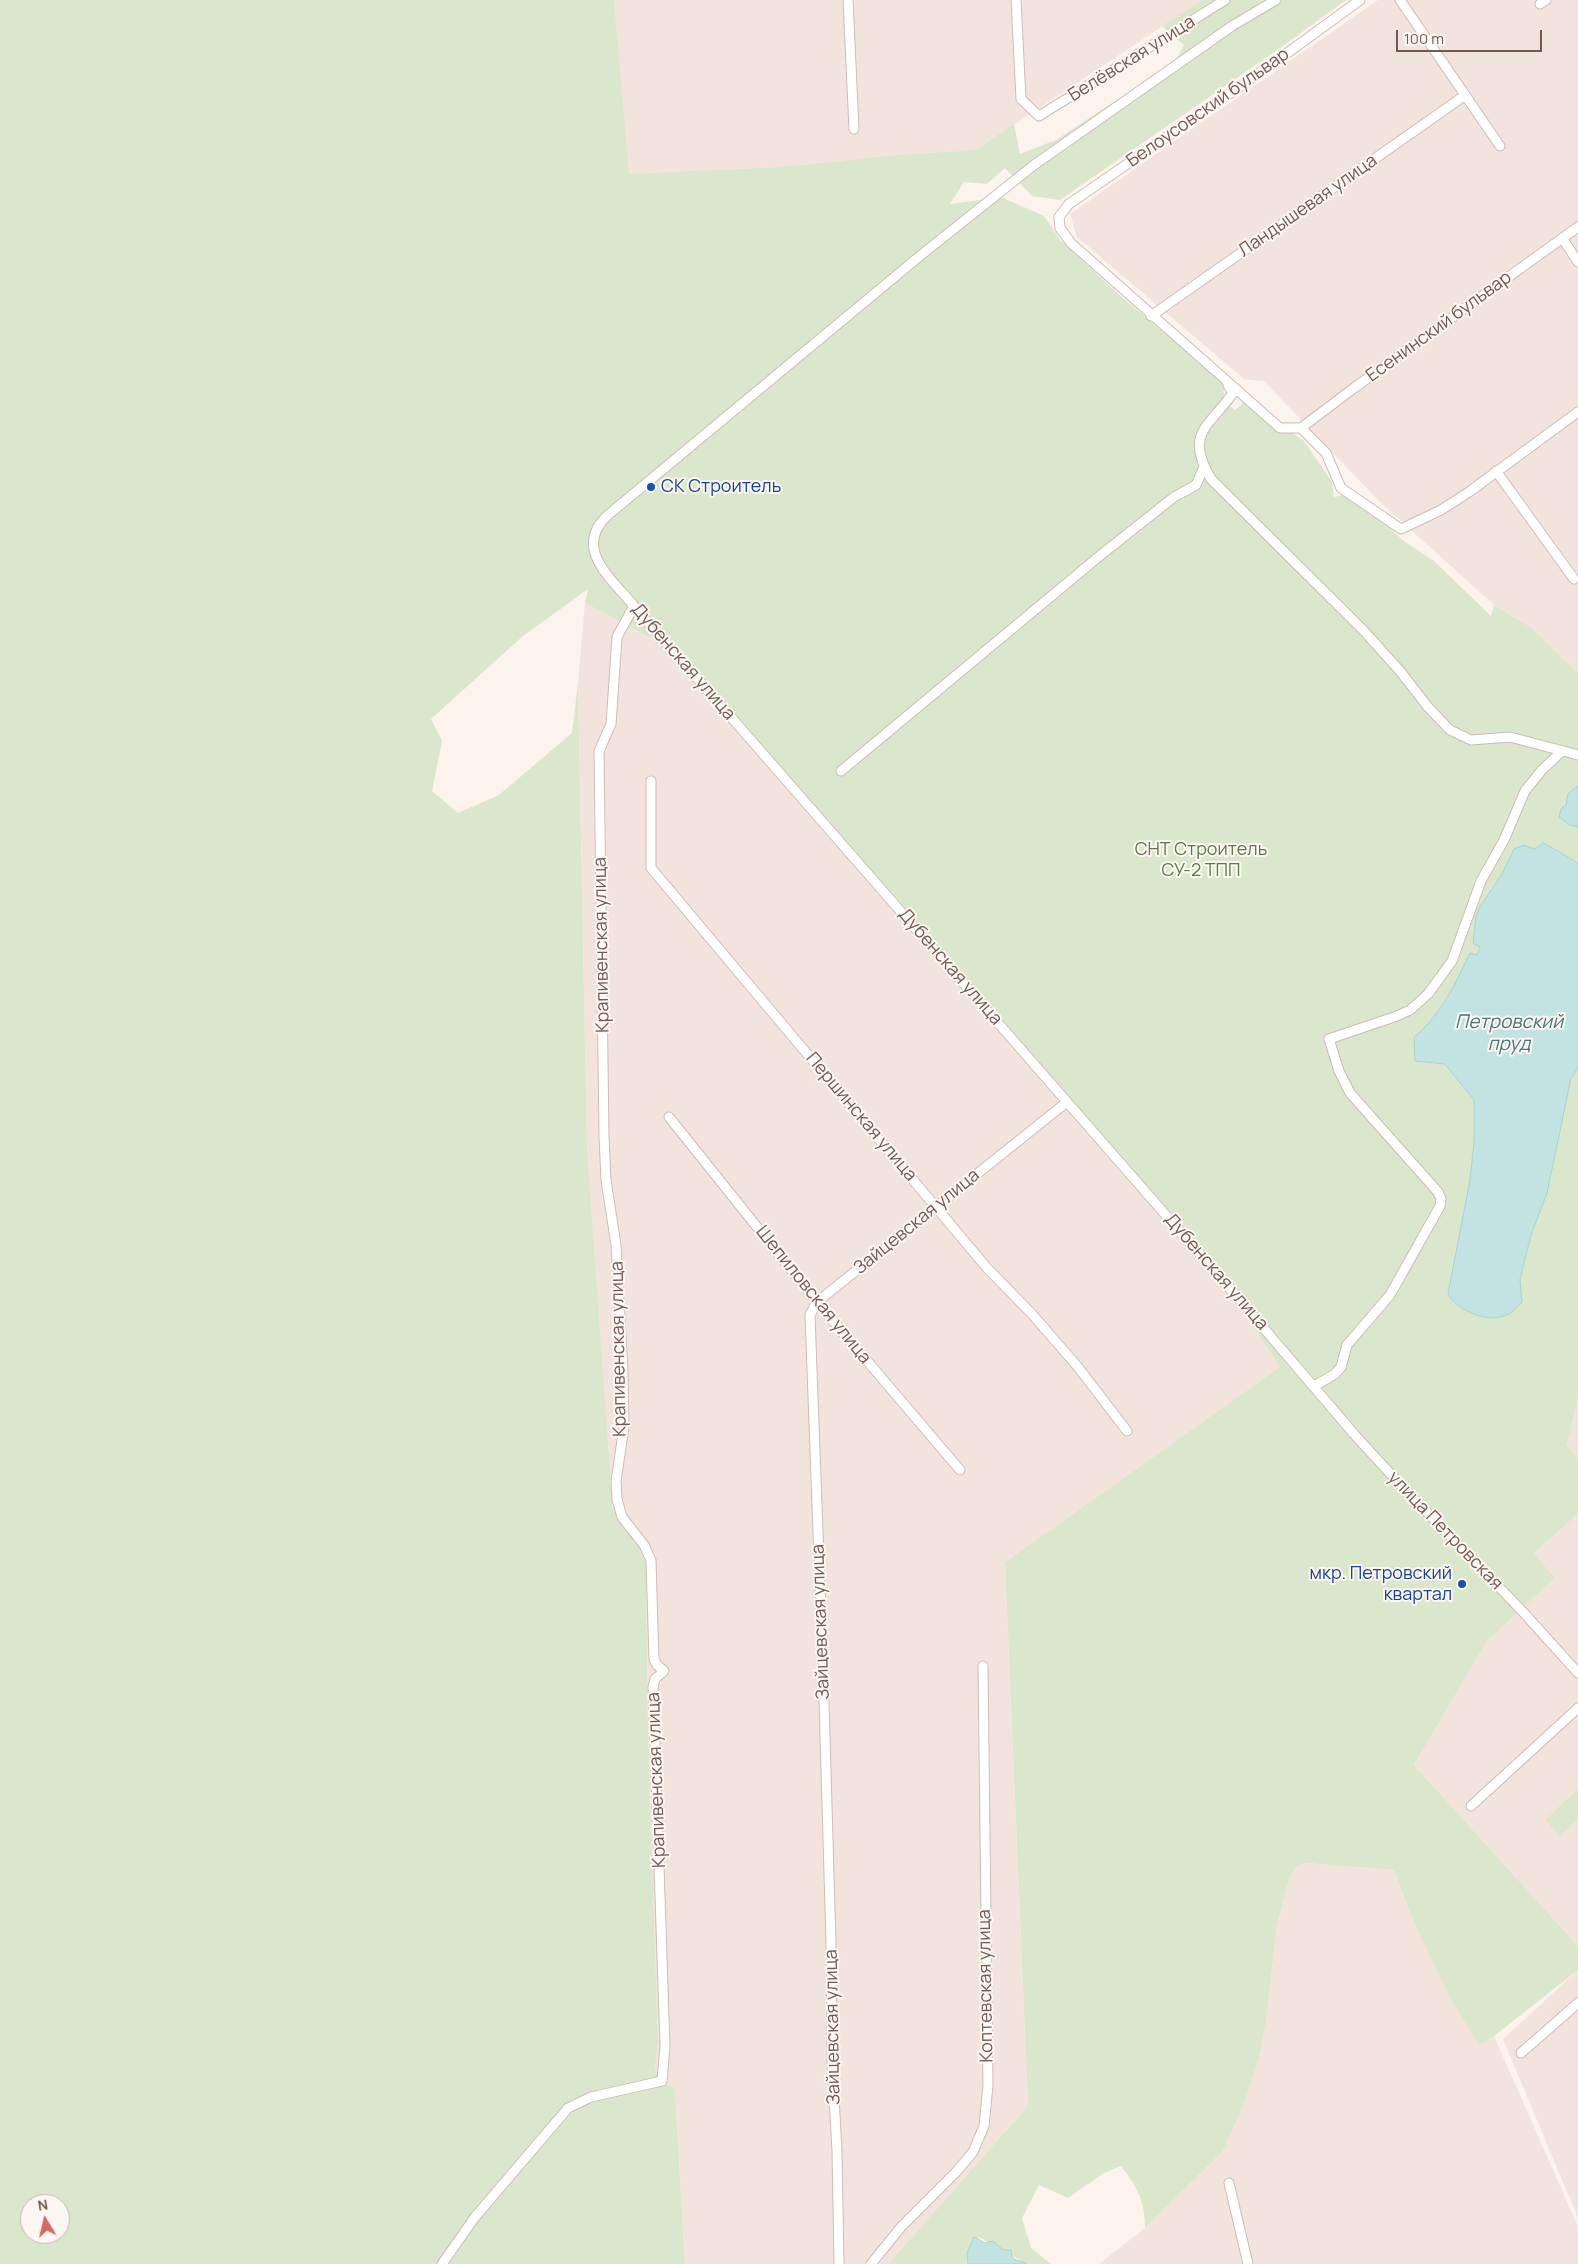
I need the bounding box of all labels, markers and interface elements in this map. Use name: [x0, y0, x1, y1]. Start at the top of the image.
street label: Белёвская улица: [1065, 11, 1199, 107]
scale bar: [1398, 20, 1544, 52]
text: 100 m: [1404, 28, 1444, 49]
street label: Белоусовский бульвар: [1123, 44, 1293, 172]
street label: Ландышевая улица: [1235, 150, 1381, 262]
street label: Есенинский бульвар: [1362, 267, 1516, 387]
place label: СК Строитель: [661, 476, 781, 498]
marker: СК Строитель: [645, 481, 657, 493]
street label: Дубенская улица: [626, 599, 740, 725]
park label: СНТ Строитель СУ-2 ТПП: [1135, 839, 1267, 882]
street label: Крапивенская улица: [590, 857, 614, 1033]
street label: Дубенская улица: [893, 904, 1007, 1030]
water label: Петровский пруд: [1455, 1012, 1563, 1056]
street label: Першинская улица: [801, 1048, 921, 1186]
street label: Зайцевская улица: [850, 1165, 984, 1279]
street label: Дубенская улица: [1159, 1209, 1273, 1335]
street label: Шепиловская улица: [751, 1222, 875, 1368]
street label: Крапивенская улица: [607, 1261, 631, 1437]
street label: улица Петровская: [1383, 1467, 1507, 1595]
street label: Зайцевская улица: [807, 1544, 835, 1700]
place label: мкр. Петровский квартал: [1310, 1563, 1452, 1606]
marker: мкр. Петровский квартал: [1456, 1578, 1468, 1590]
street label: Крапивенская улица: [643, 1692, 671, 1868]
street label: Коптевская улица: [974, 1909, 998, 2063]
street label: Зайцевская улица: [821, 1949, 845, 2105]
north arrow: [20, 2194, 70, 2244]
text: N: [36, 2195, 49, 2215]

